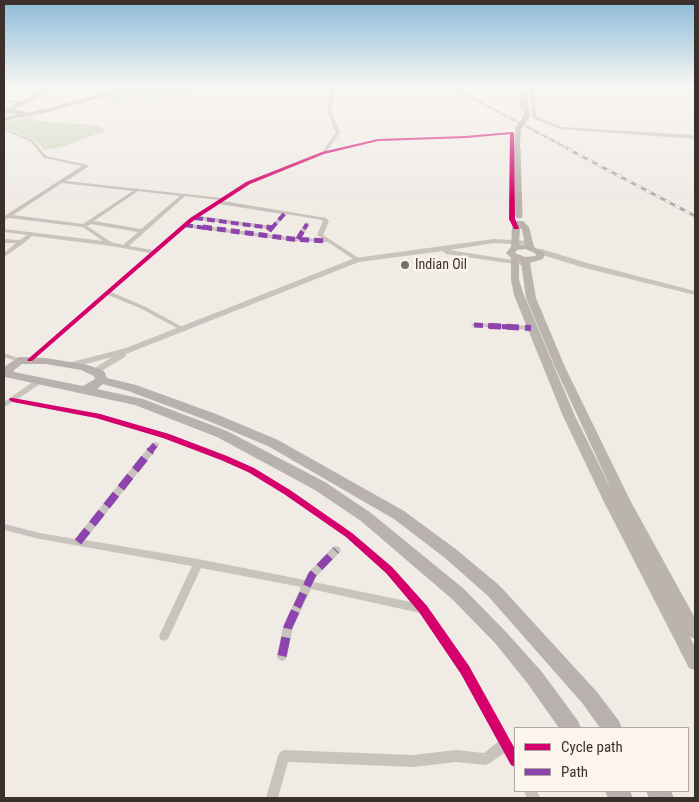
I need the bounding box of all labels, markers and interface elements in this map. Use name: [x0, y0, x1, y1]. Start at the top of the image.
place label: Indian Oil: [415, 257, 467, 273]
marker: Indian Oil: [399, 259, 411, 271]
legend: [514, 727, 689, 792]
text: Cycle path: [561, 738, 623, 756]
text: Path: [561, 763, 588, 781]

